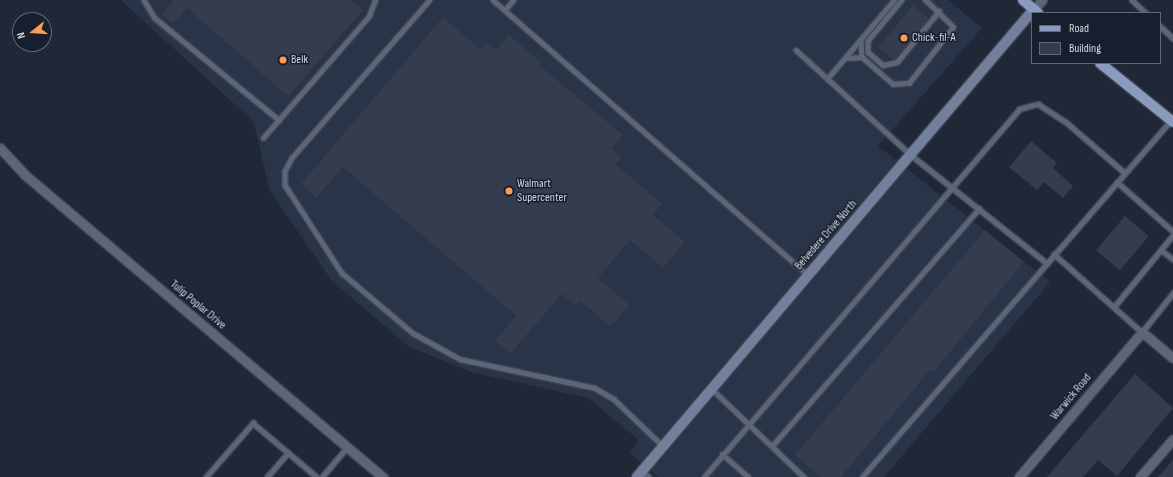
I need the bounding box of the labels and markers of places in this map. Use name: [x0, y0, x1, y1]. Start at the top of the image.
place label: Chick-fil-A: [912, 31, 956, 45]
marker: Chick-fil-A: [899, 33, 909, 43]
place label: Belk: [291, 53, 308, 67]
marker: Belk: [278, 55, 288, 65]
place label: Walmart Supercenter: [517, 177, 567, 205]
marker: Walmart Supercenter: [504, 186, 514, 196]

